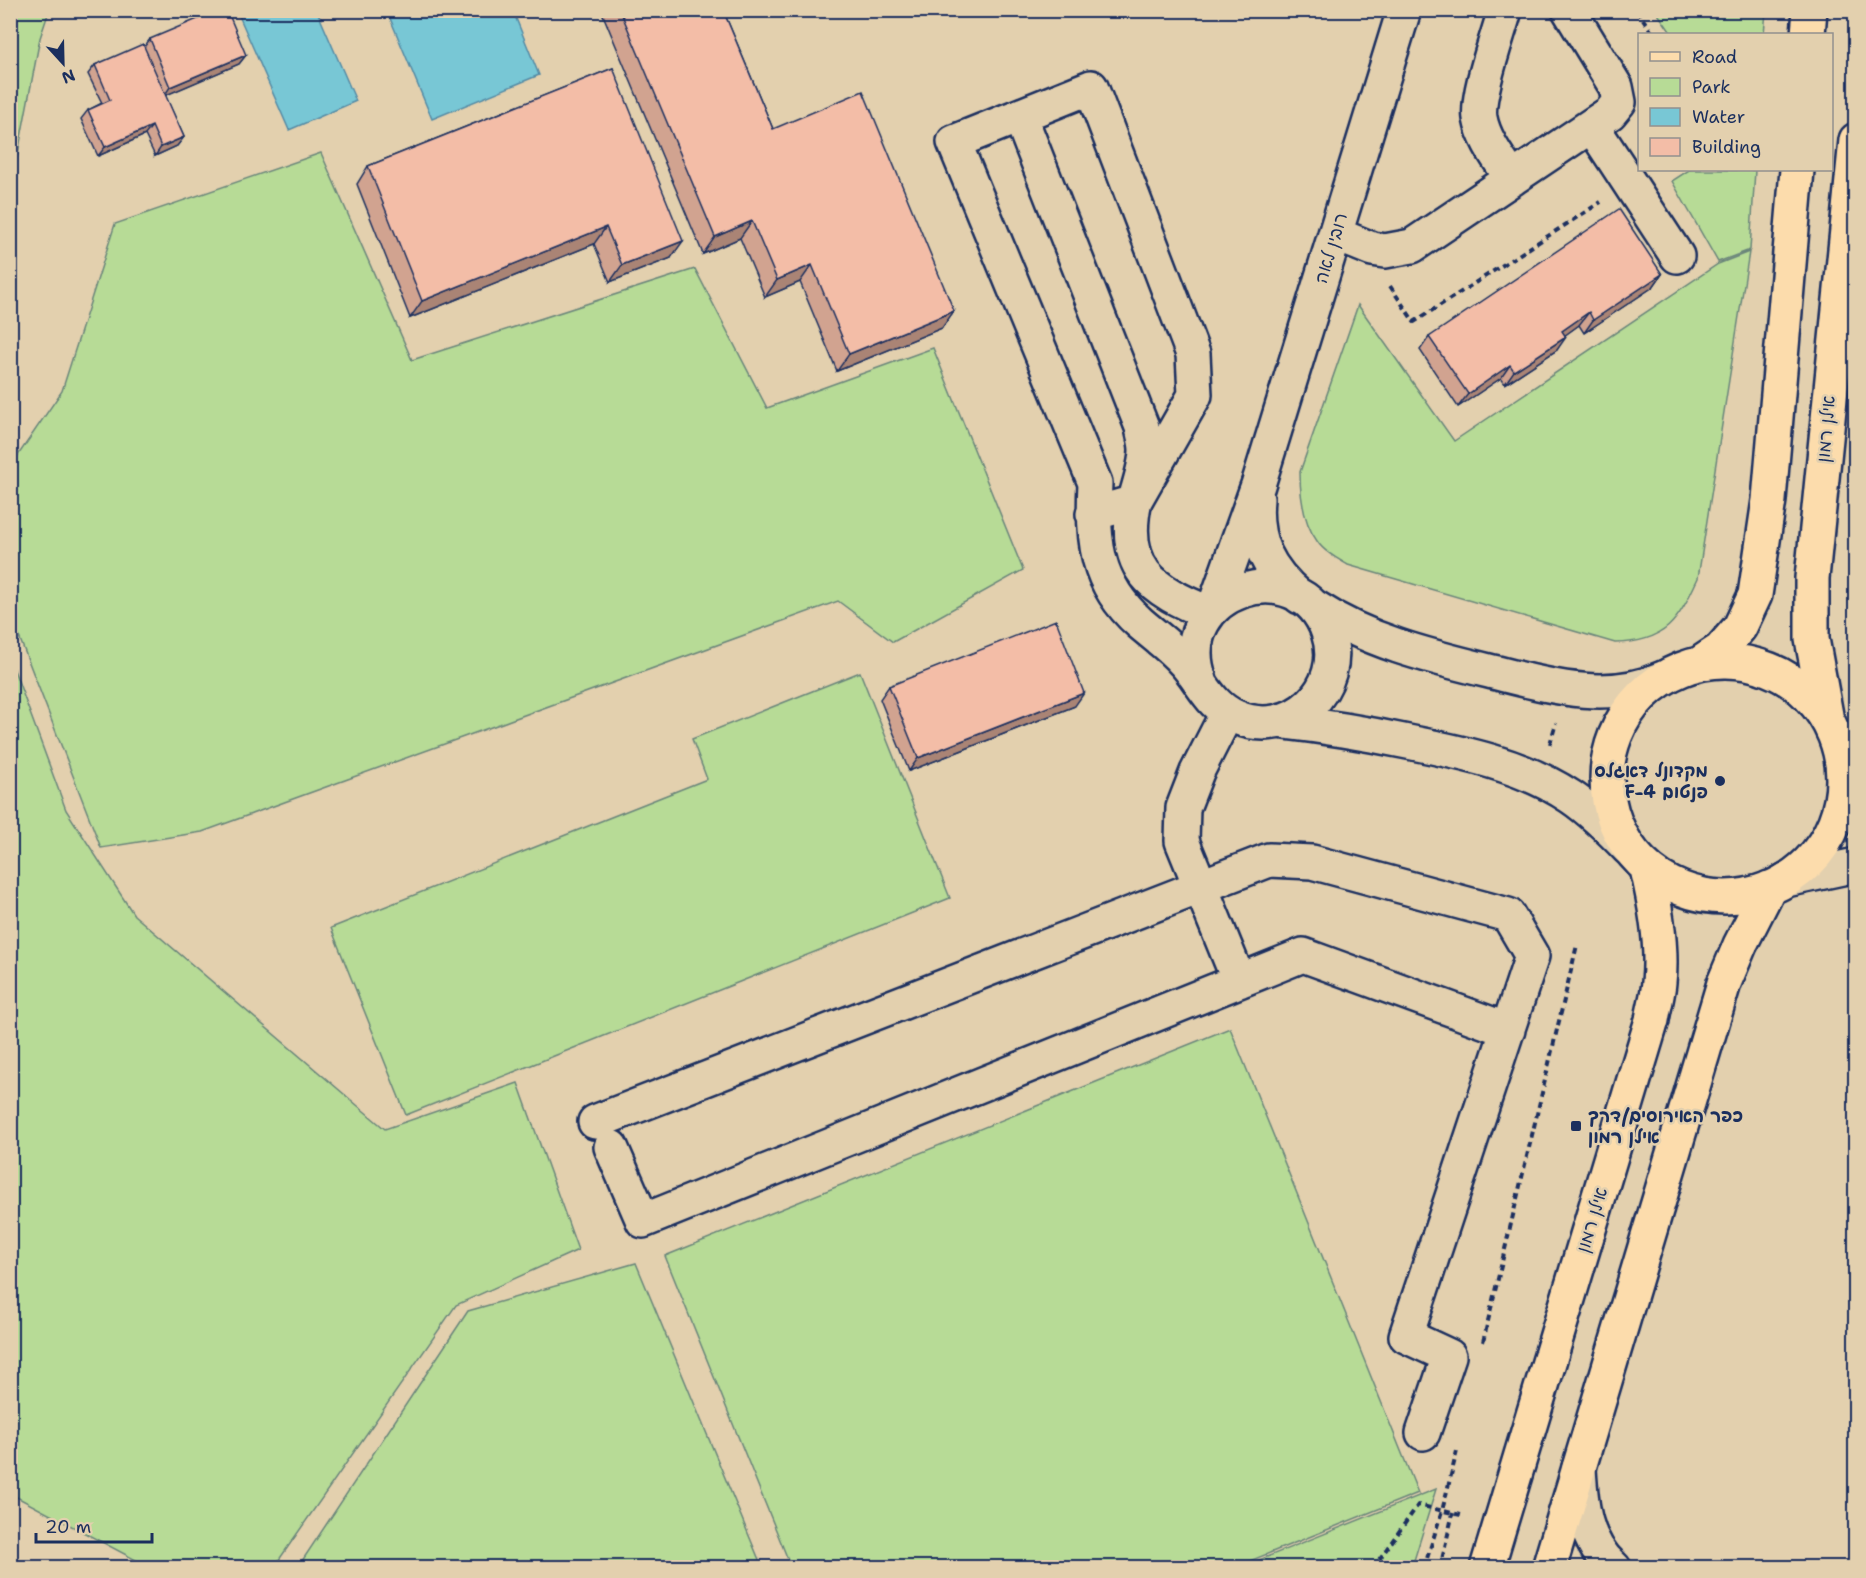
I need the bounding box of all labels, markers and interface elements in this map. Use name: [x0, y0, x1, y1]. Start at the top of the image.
north arrow: [33, 33, 93, 93]
legend: [1638, 33, 1833, 171]
text: Road: [1692, 45, 1737, 69]
text: N: [59, 64, 78, 89]
text: Park: [1692, 75, 1731, 99]
text: Water: [1692, 105, 1745, 129]
text: Building: [1692, 135, 1761, 159]
street label: רובין לאה: [1309, 210, 1353, 286]
street label: אילן רמון: [1811, 394, 1841, 463]
place label: מקדונל דאגלס F-4 פנטום: [1594, 759, 1708, 804]
marker: מקדונל דאגלס F-4 פנטום: [1713, 774, 1727, 788]
place label: כפר האירוסים/דרך אילן רמון: [1588, 1104, 1743, 1149]
marker: כפר האירוסים/דרך אילן רמון: [1569, 1119, 1583, 1133]
street label: אילן רמון: [1571, 1184, 1613, 1256]
scale bar: [36, 1506, 152, 1544]
text: 20 m: [45, 1515, 91, 1539]

